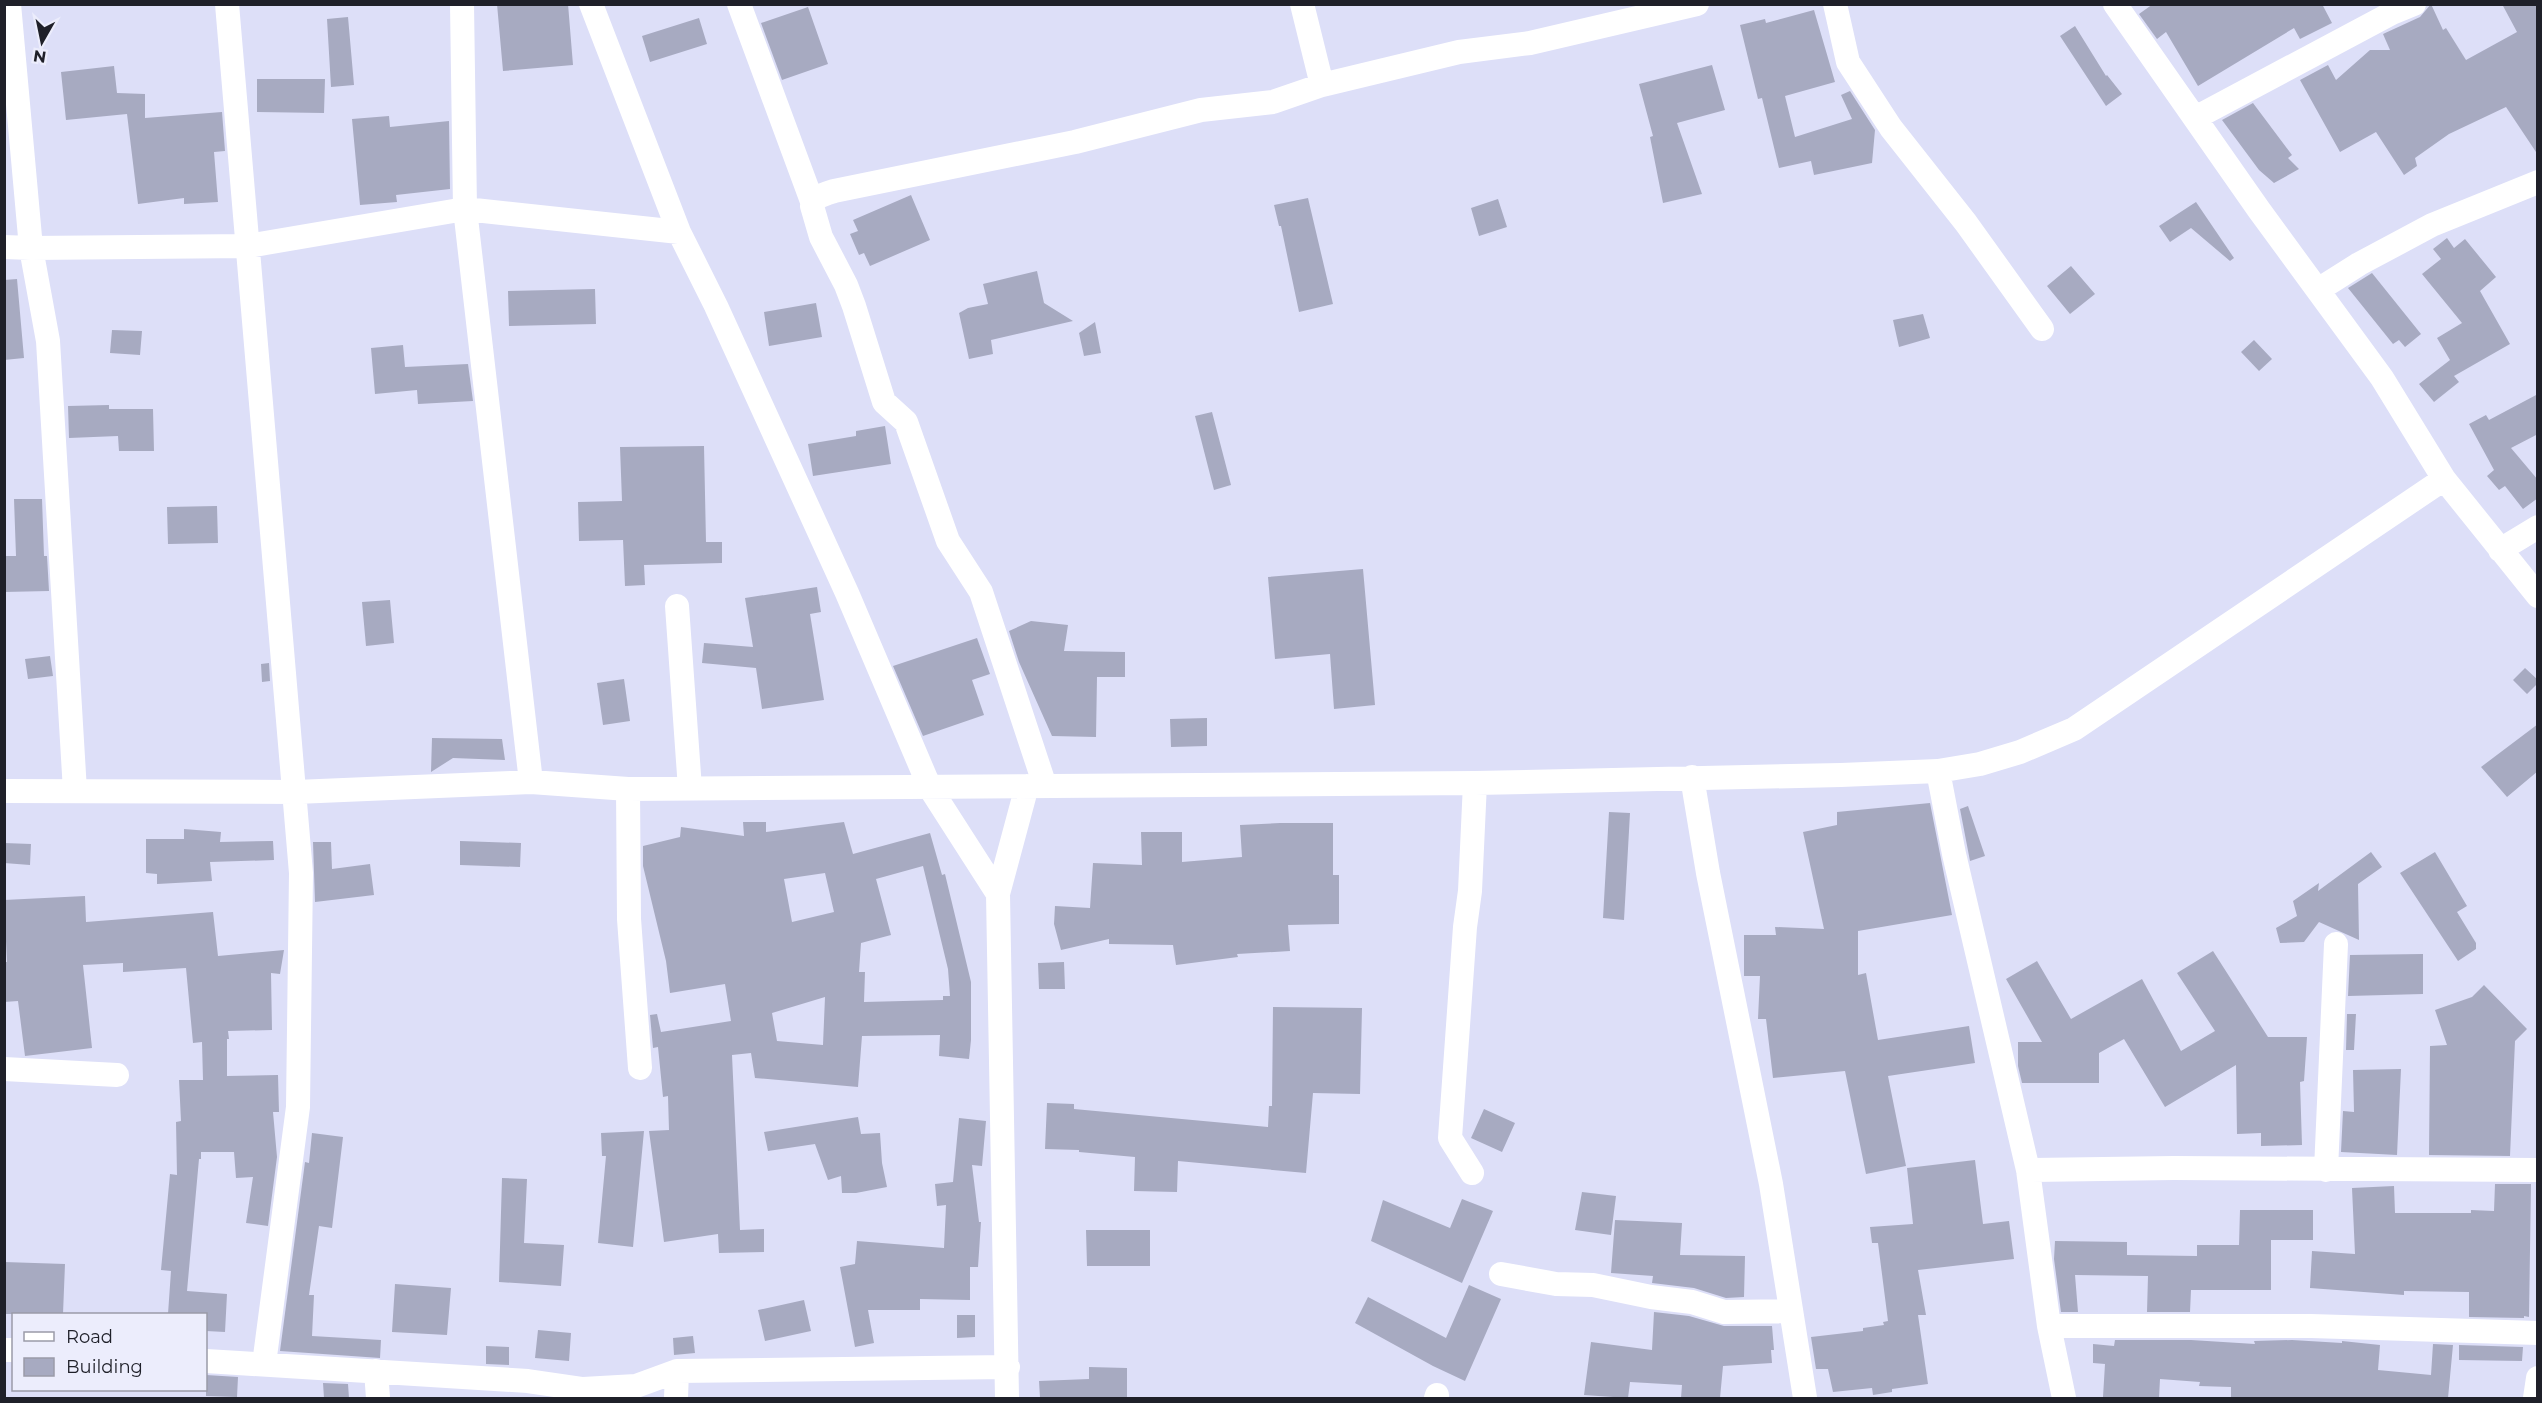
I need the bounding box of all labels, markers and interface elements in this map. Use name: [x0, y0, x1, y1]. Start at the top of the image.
north arrow: [12, 12, 72, 72]
text: N: [32, 46, 48, 67]
legend: [12, 1313, 207, 1391]
text: Road: [66, 1326, 113, 1348]
text: Building: [66, 1356, 143, 1378]

